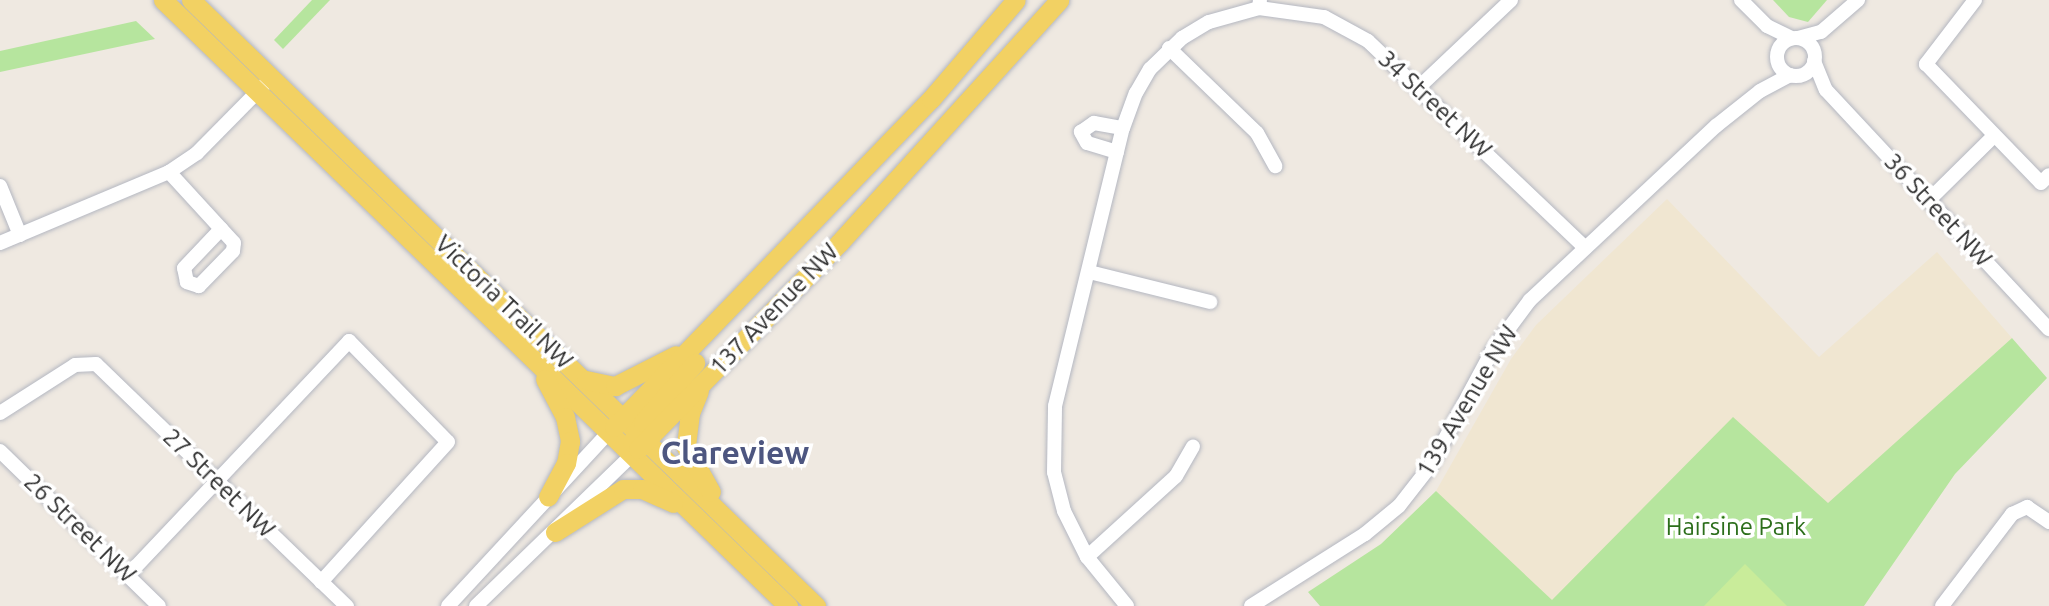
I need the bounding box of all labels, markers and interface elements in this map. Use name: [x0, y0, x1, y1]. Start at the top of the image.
street label: 34 Street NW: [1372, 44, 1498, 164]
street label: 36 Street NW: [1878, 147, 1998, 273]
street label: Victoria Trail NW: [429, 229, 579, 375]
street label: 137 Avenue NW: [704, 237, 844, 381]
street label: 139 Avenue NW: [1410, 320, 1524, 482]
street label: 27 Street NW: [157, 422, 281, 544]
district label: Clareview: [661, 433, 809, 471]
street label: 26 Street NW: [18, 467, 142, 589]
park label: Hairsine Park: [1666, 513, 1806, 541]

